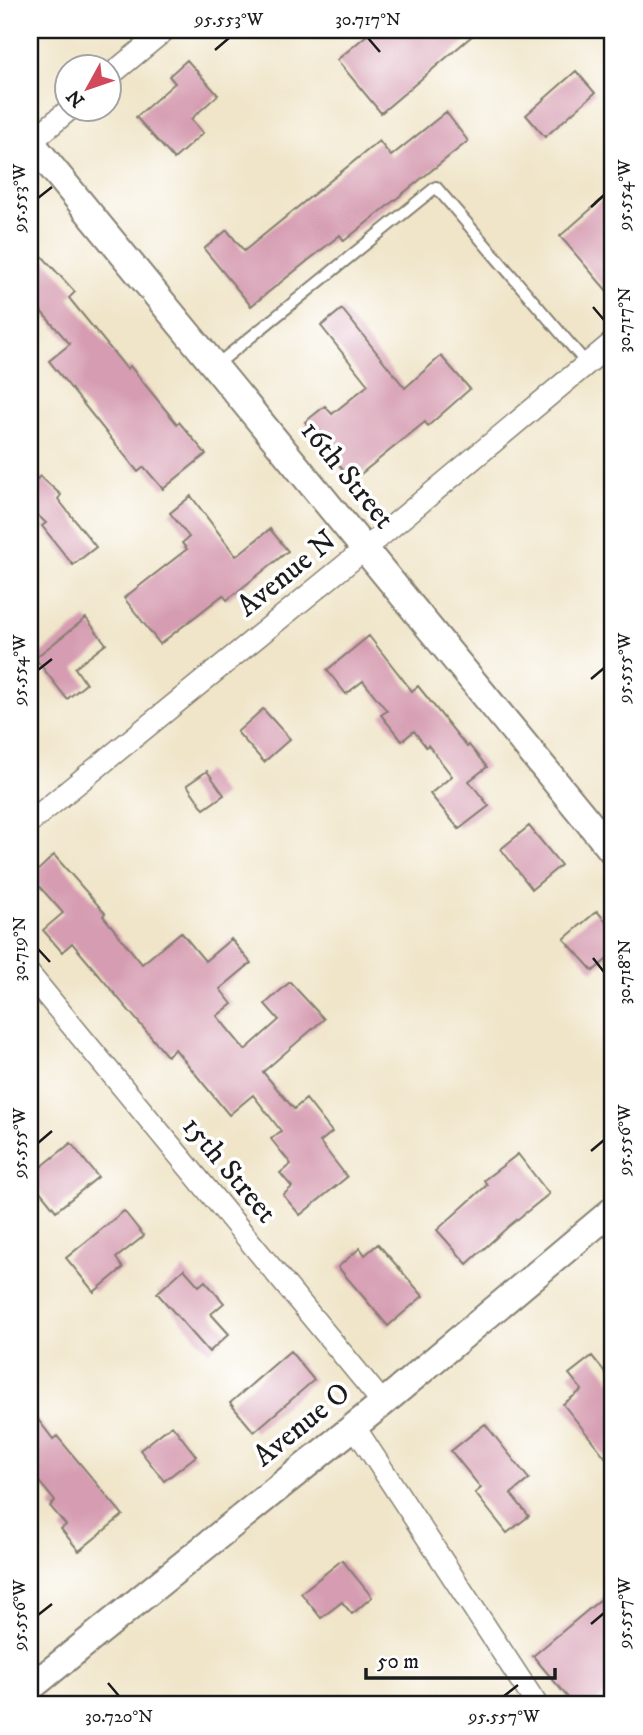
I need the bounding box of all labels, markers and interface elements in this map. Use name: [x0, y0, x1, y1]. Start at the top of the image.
text: 95.553°W: [194, 9, 264, 31]
text: 30.717°N: [335, 9, 401, 31]
north arrow: [52, 52, 122, 122]
text: N: [62, 84, 90, 111]
text: 95.554°W: [614, 159, 636, 231]
text: 95.553°W: [9, 163, 31, 233]
text: 30.717°N: [614, 287, 636, 353]
street label: 16th Street: [292, 413, 402, 537]
street label: Avenue N: [230, 523, 344, 625]
text: 95.555°W: [614, 632, 636, 704]
text: 95.554°W: [9, 634, 31, 706]
text: 30.719°N: [9, 916, 31, 982]
text: 30.718°N: [614, 939, 636, 1005]
text: 95.556°W: [614, 1104, 636, 1176]
text: 95.555°W: [9, 1107, 31, 1179]
street label: 15th Street: [174, 1109, 284, 1231]
street label: Avenue O: [246, 1375, 358, 1475]
text: 95.557°W: [614, 1577, 636, 1650]
text: 95.556°W: [9, 1579, 31, 1651]
scale bar: [366, 1637, 556, 1681]
text: 50 m: [377, 1649, 419, 1675]
text: 30.720°N: [85, 1706, 153, 1728]
text: 95.557°W: [467, 1706, 540, 1728]

